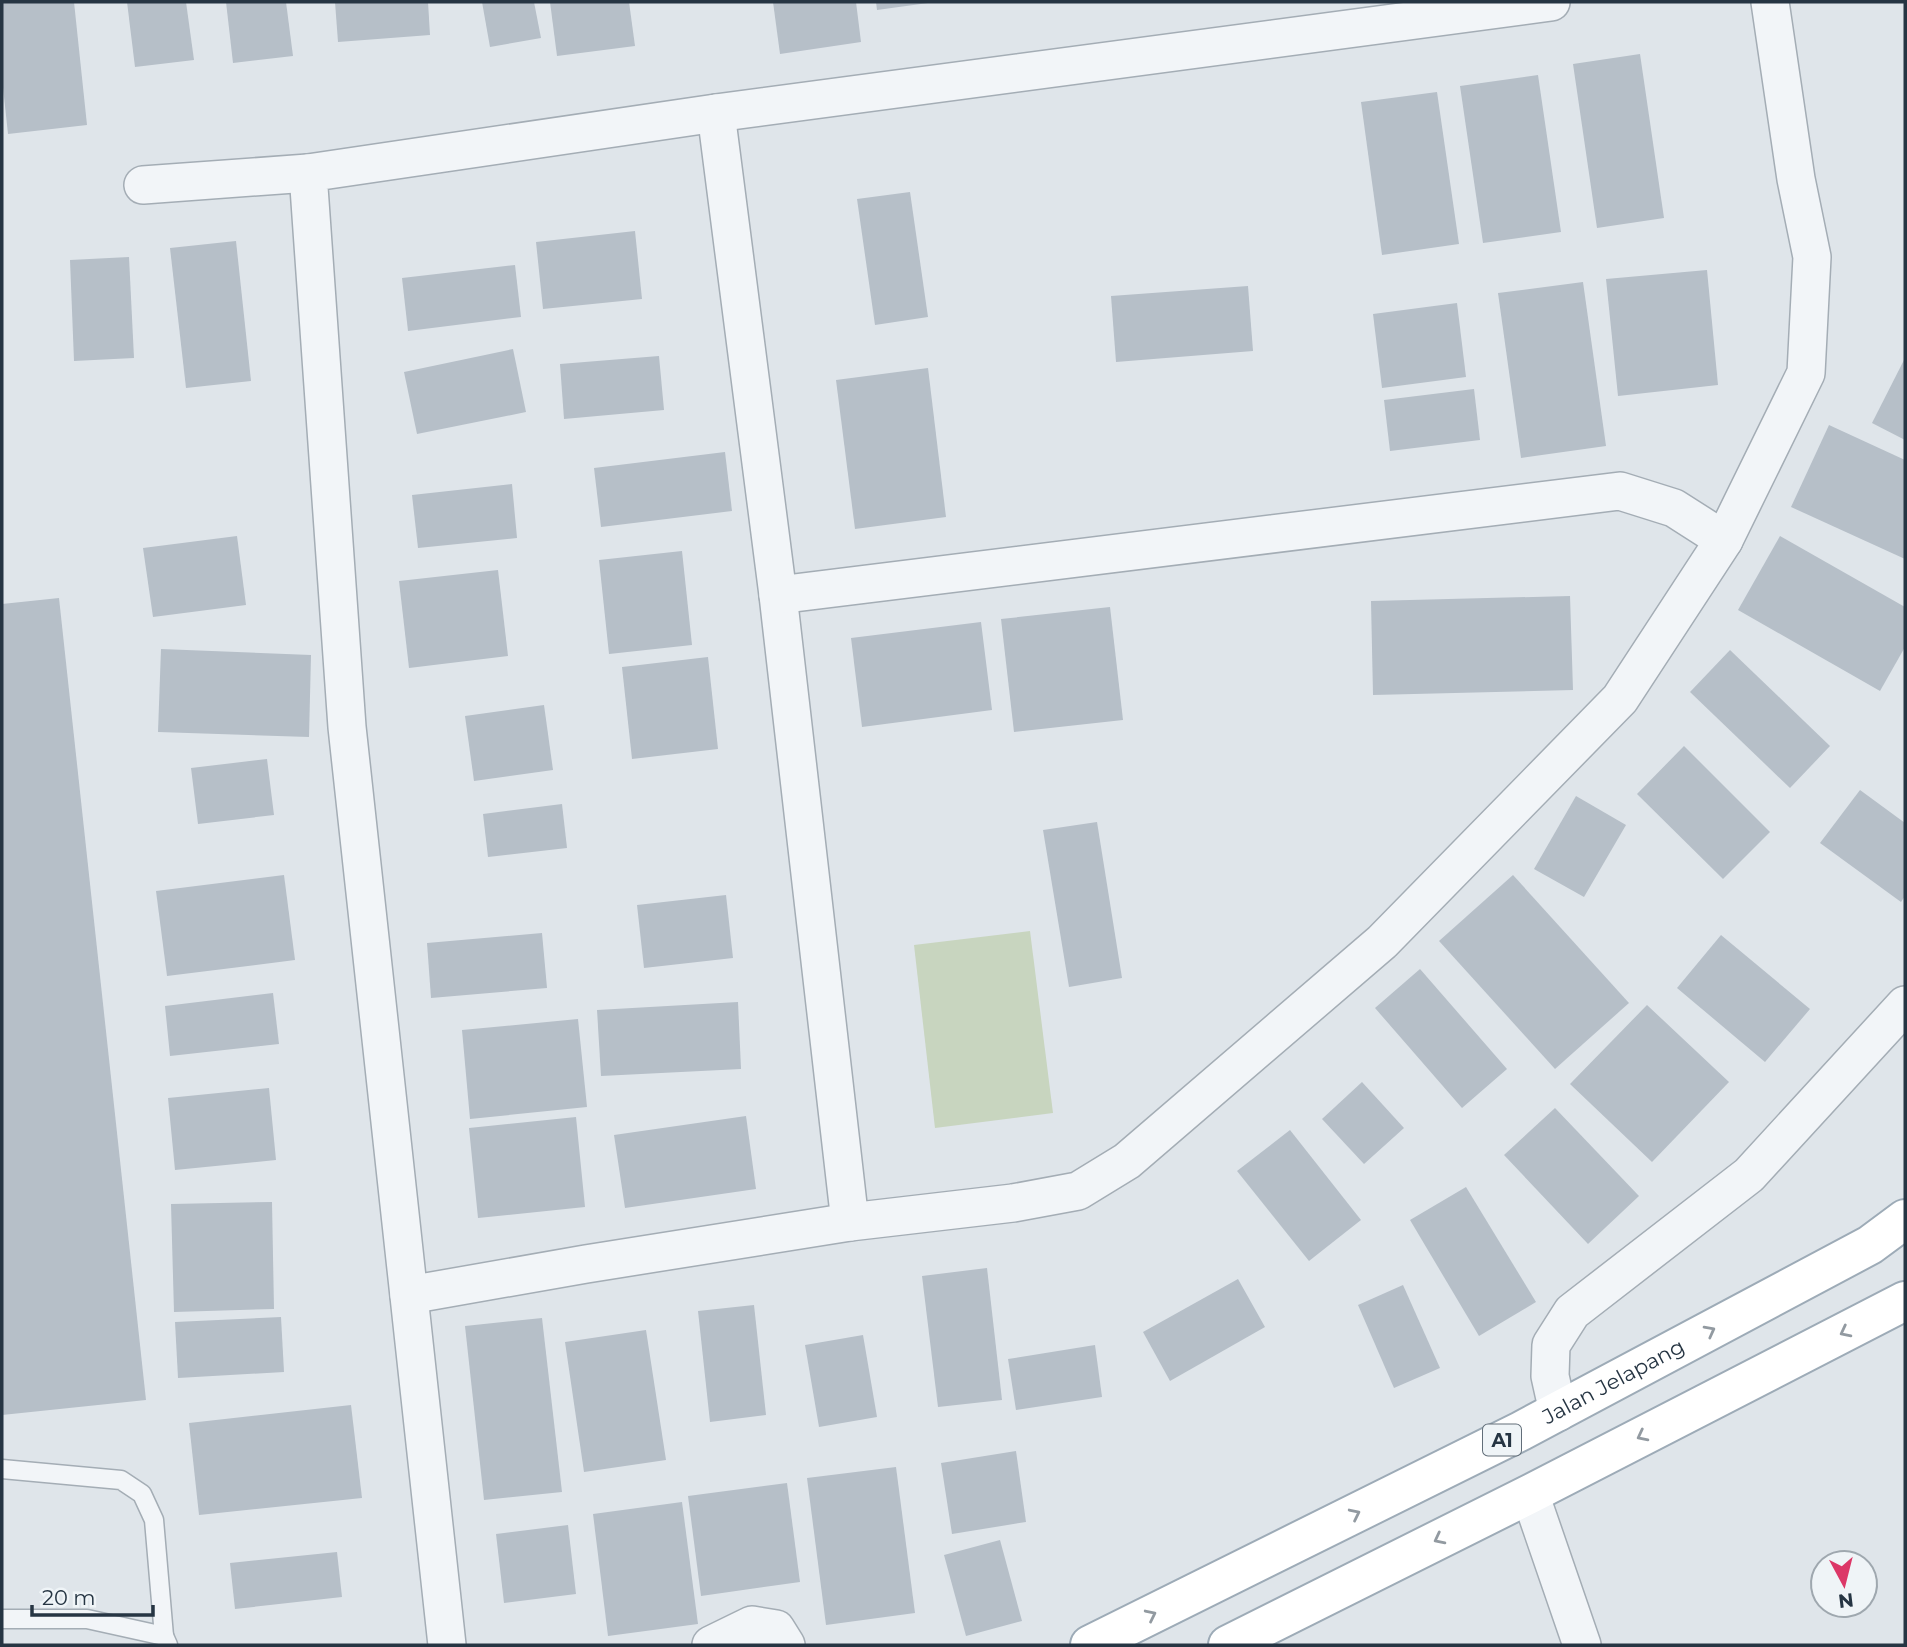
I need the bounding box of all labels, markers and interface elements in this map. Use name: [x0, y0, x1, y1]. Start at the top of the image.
one-way arrow: [1840, 1324, 1852, 1338]
one-way arrow: [1702, 1325, 1715, 1339]
street label: Jalan Jelapang: [1537, 1333, 1688, 1430]
road number: A1: [1483, 1424, 1521, 1456]
one-way arrow: [1637, 1428, 1649, 1442]
one-way arrow: [1348, 1508, 1360, 1522]
one-way arrow: [1434, 1531, 1446, 1545]
north arrow: [1809, 1549, 1879, 1619]
scale bar: [32, 1574, 152, 1618]
text: 20 m: [42, 1585, 96, 1610]
text: N: [1837, 1588, 1855, 1613]
one-way arrow: [1144, 1609, 1156, 1623]

